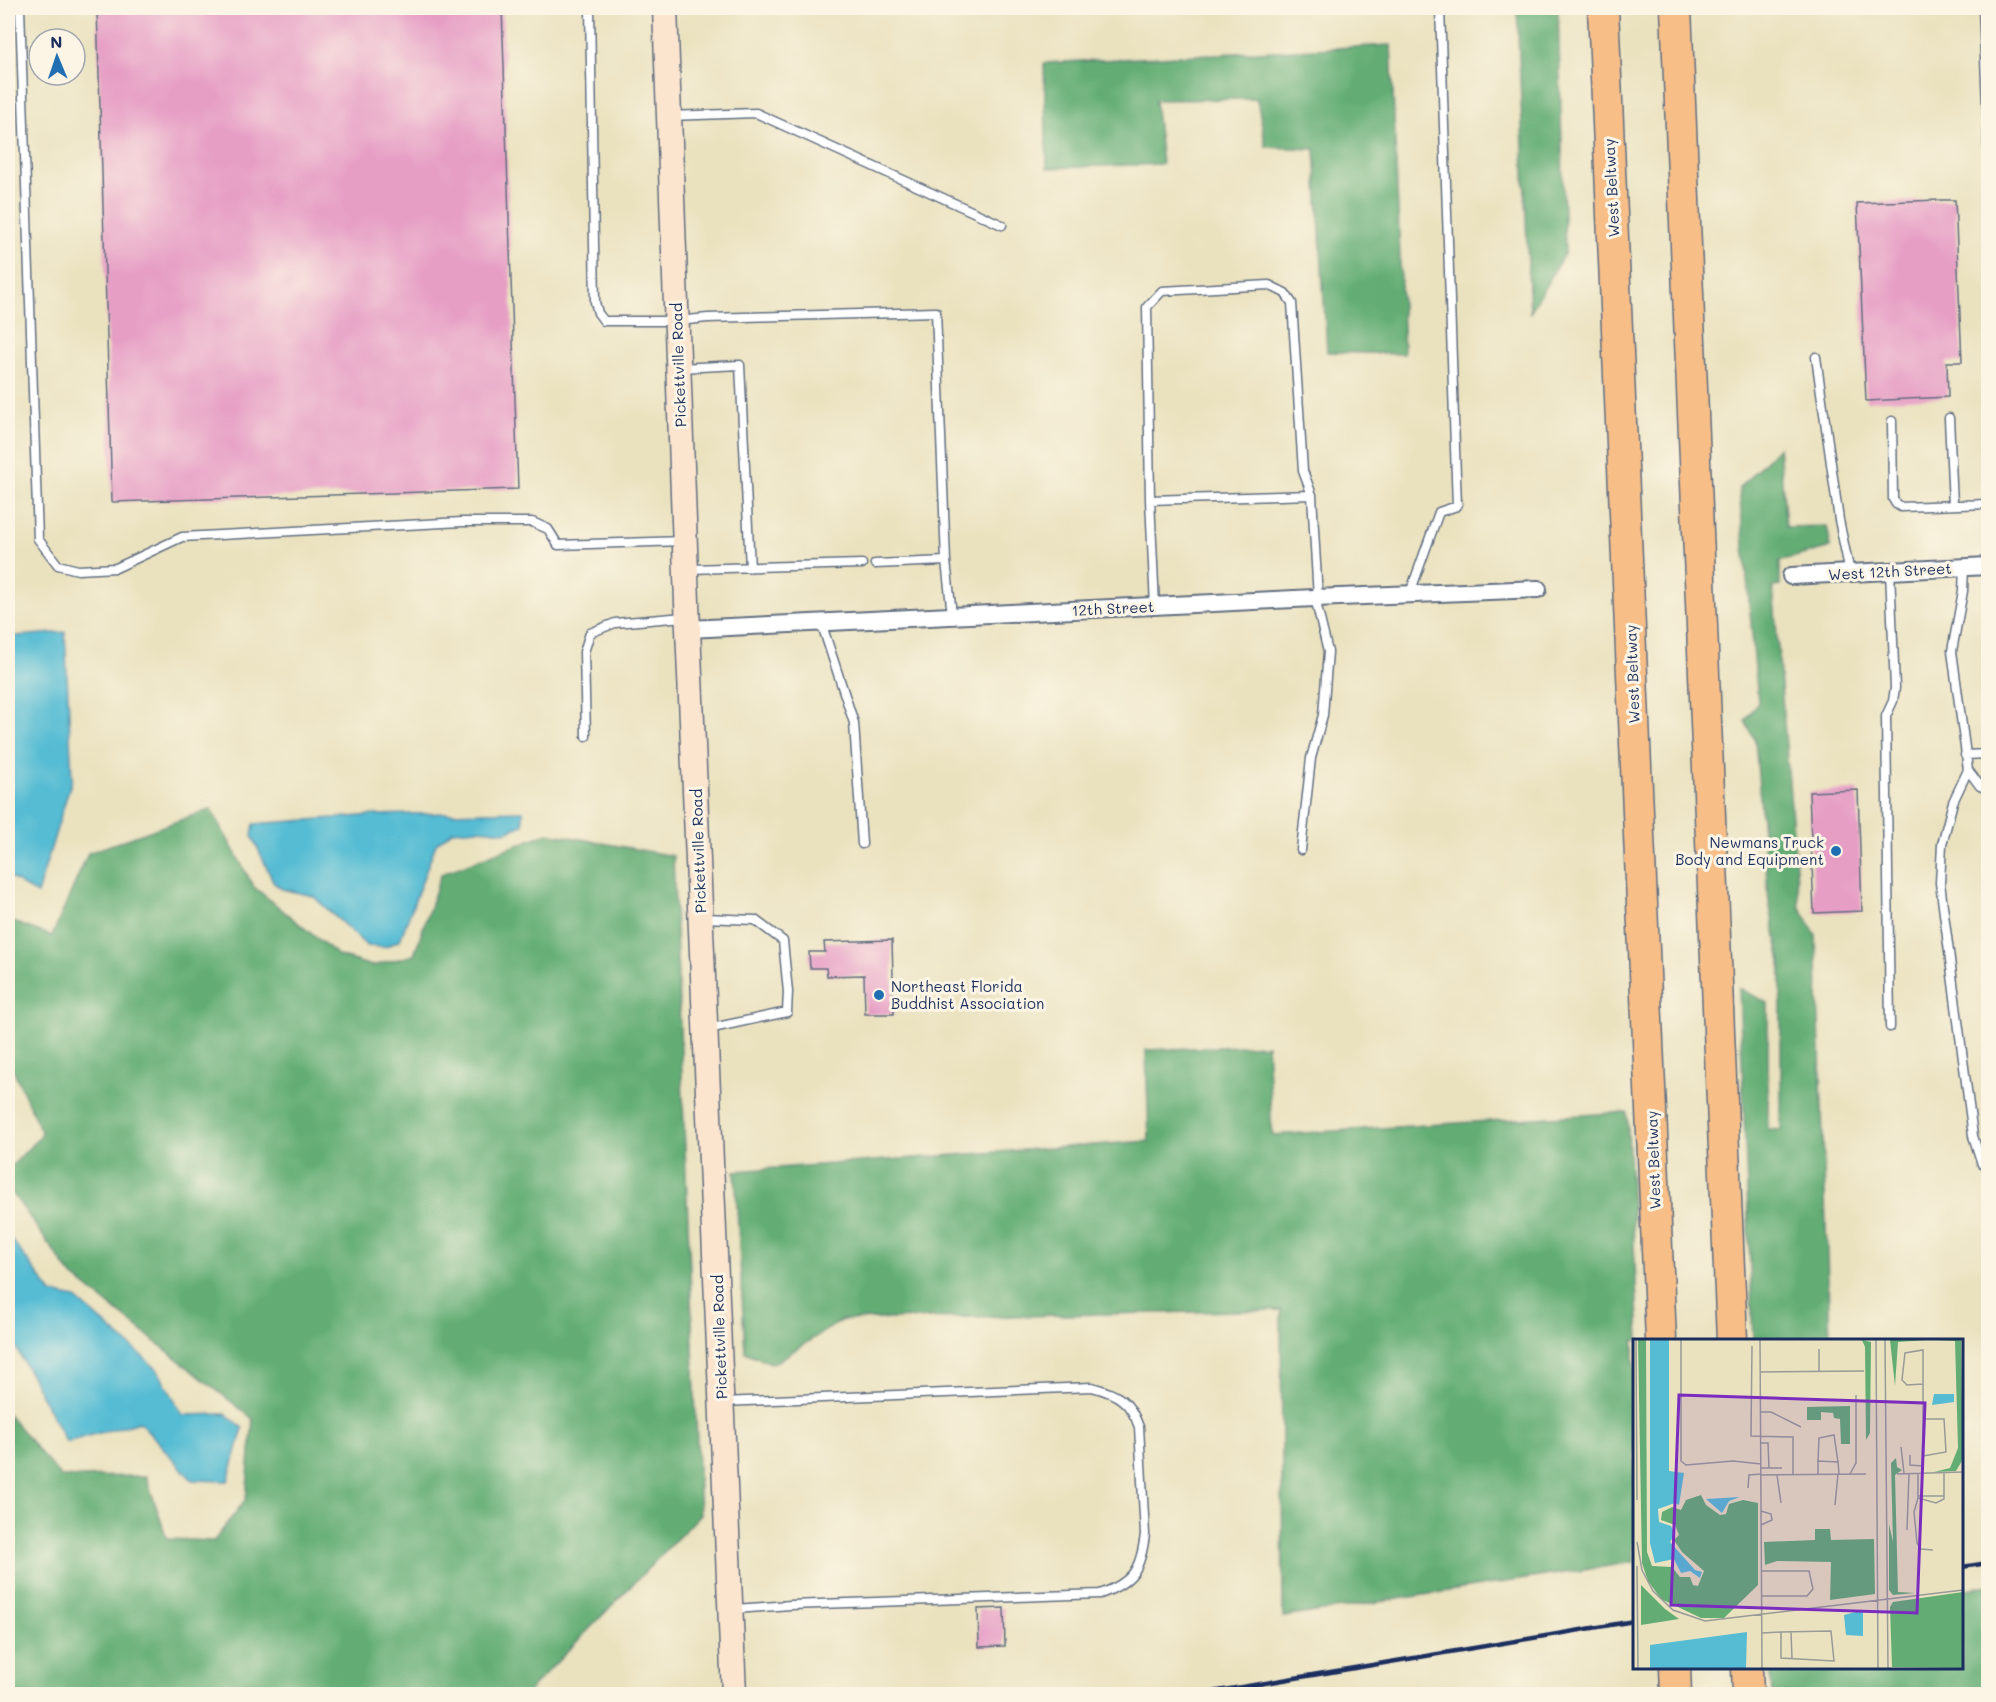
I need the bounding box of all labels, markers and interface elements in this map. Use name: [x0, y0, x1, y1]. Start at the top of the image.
north arrow: [27, 27, 87, 87]
text: N: [50, 31, 63, 52]
street label: West Beltway: [1598, 138, 1624, 238]
street label: Pickettville Road: [666, 302, 690, 428]
street label: West 12th Street: [1828, 558, 1952, 584]
street label: 12th Street: [1071, 596, 1155, 620]
street label: West Beltway: [1620, 624, 1644, 724]
street label: Pickettville Road: [686, 788, 710, 914]
place label: Newmans Truck Body and Equipment: [1675, 832, 1824, 869]
marker: Newmans Truck Body and Equipment: [1829, 844, 1843, 858]
place label: Northeast Florida Buddhist Association: [891, 976, 1044, 1013]
marker: Northeast Florida Buddhist Association: [872, 988, 886, 1002]
street label: West Beltway: [1641, 1110, 1665, 1210]
street label: Pickettville Road: [707, 1274, 731, 1400]
inset map: [1633, 1339, 1963, 1669]

